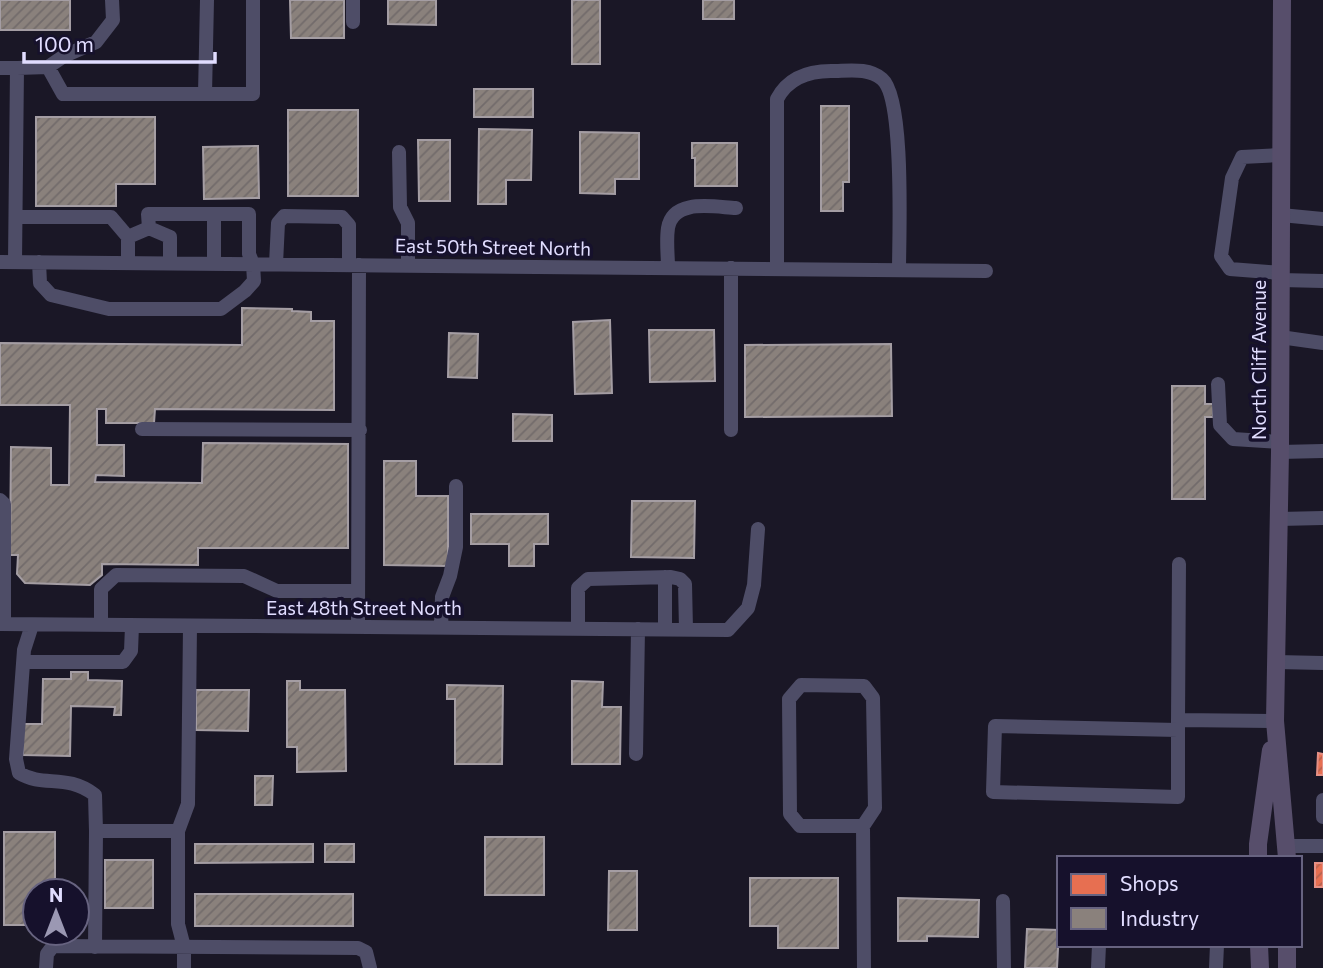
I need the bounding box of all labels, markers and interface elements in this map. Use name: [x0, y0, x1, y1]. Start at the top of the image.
scale bar: [24, 21, 215, 65]
text: 100 m: [35, 31, 94, 56]
street label: East 50th Street North: [395, 233, 591, 260]
street label: North Cliff Avenue: [1247, 280, 1270, 440]
street label: East 48th Street North: [266, 596, 462, 619]
legend: [1057, 856, 1302, 947]
text: Shops: [1120, 870, 1179, 895]
north arrow: [21, 877, 91, 947]
text: N: [49, 883, 63, 906]
text: Industry: [1120, 905, 1199, 930]

